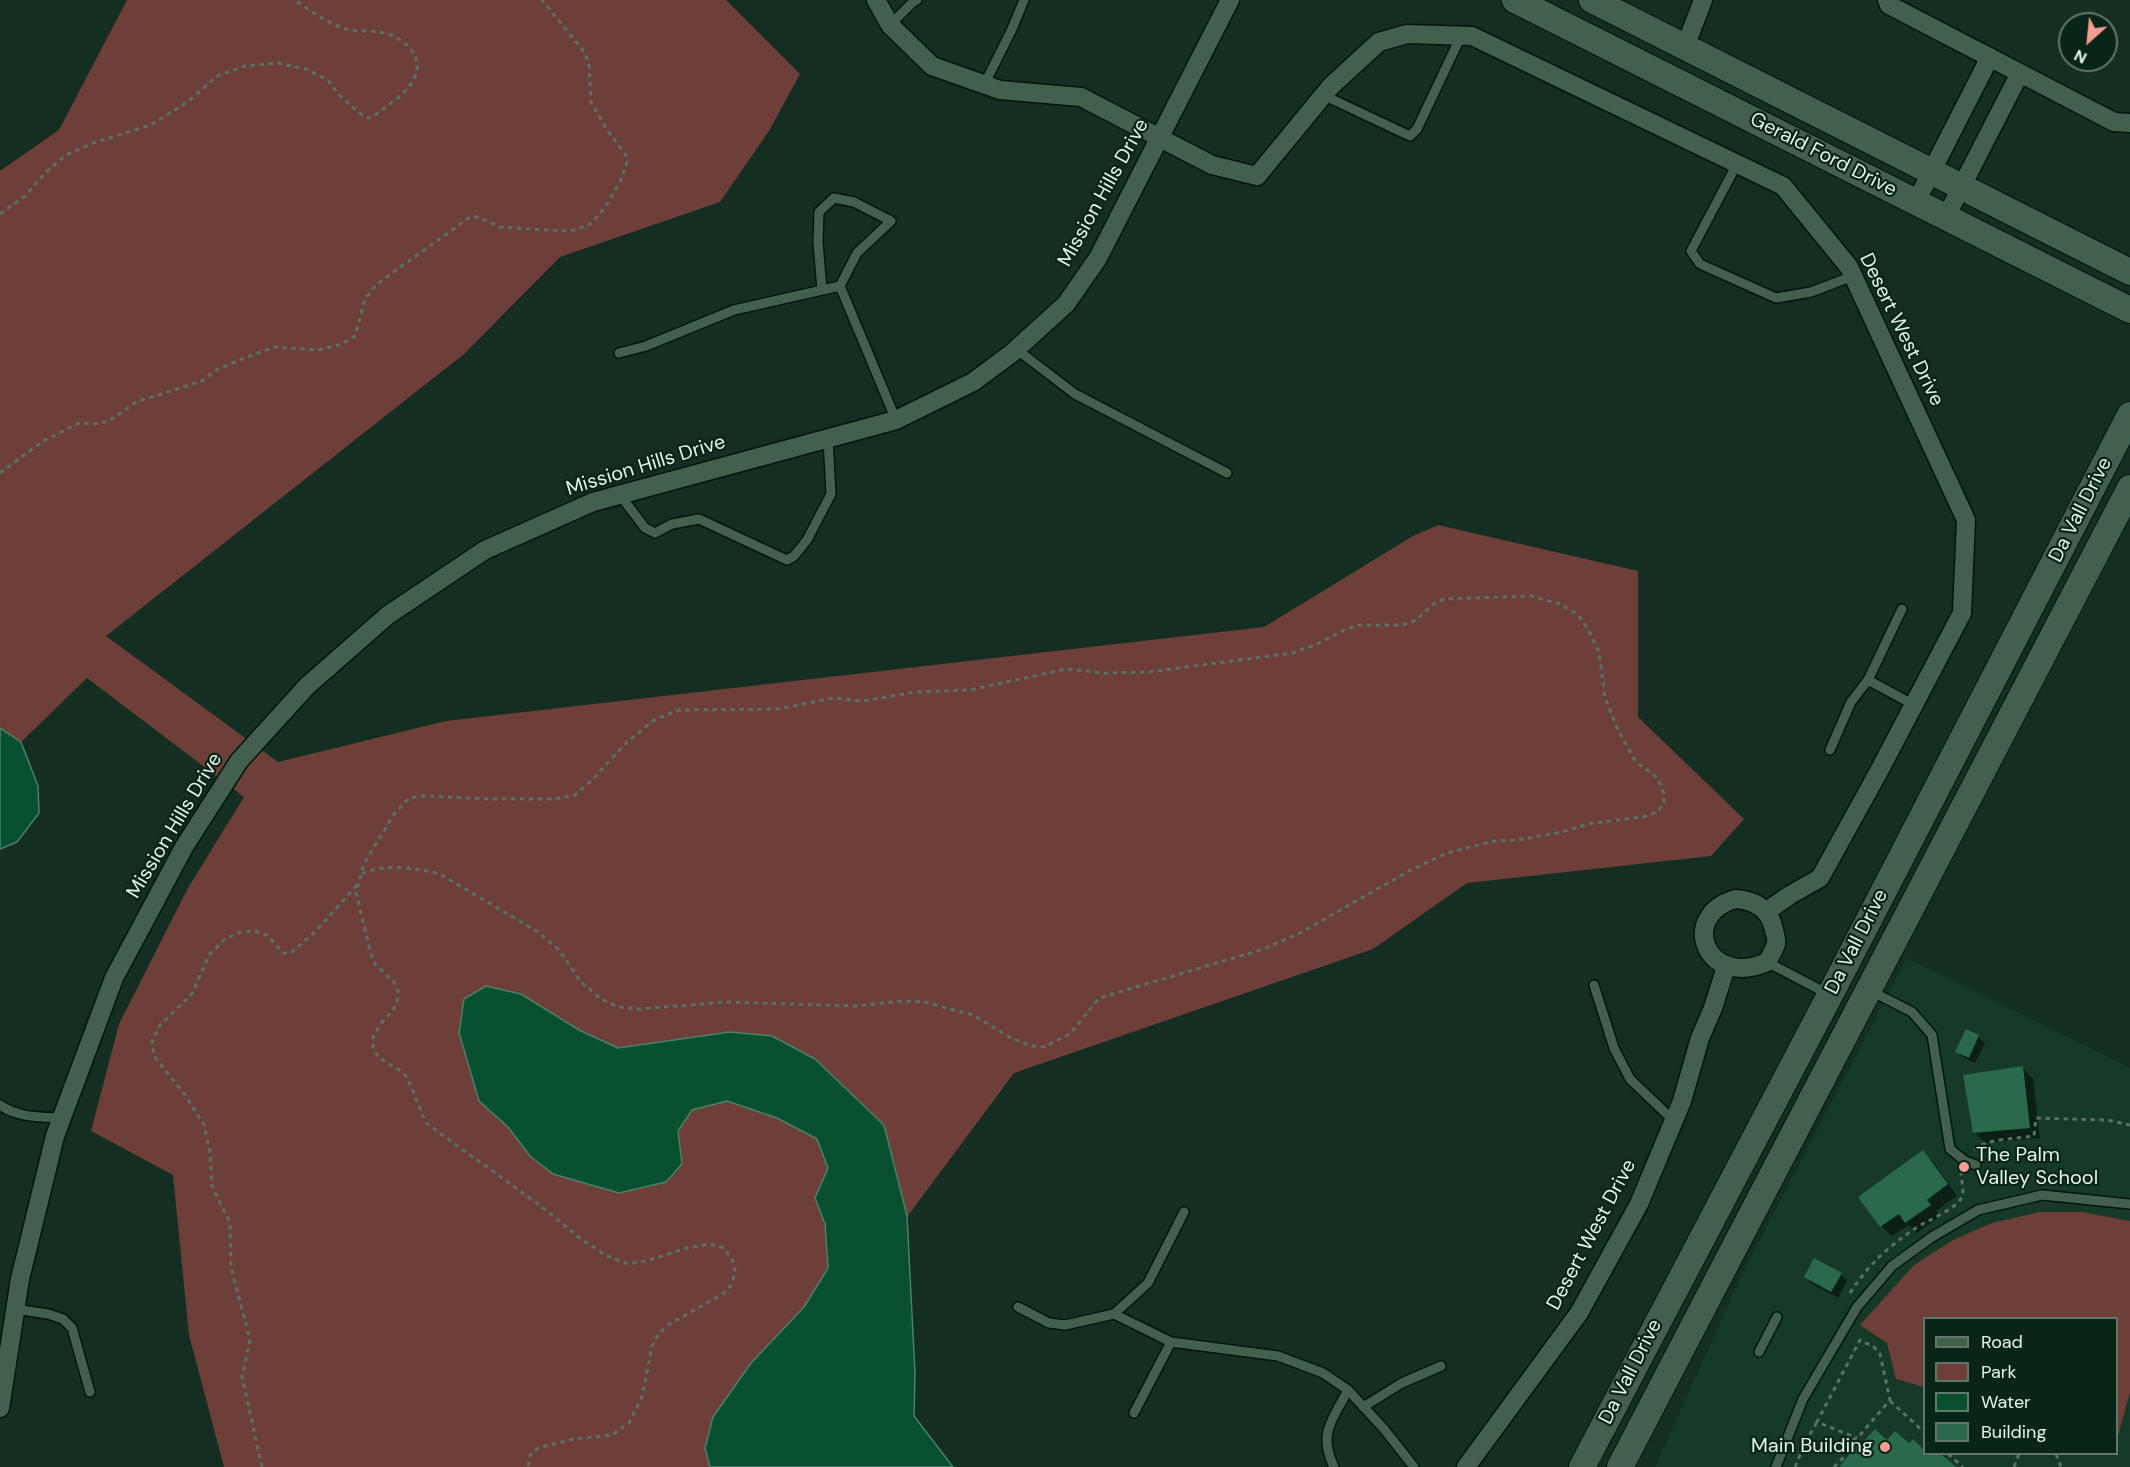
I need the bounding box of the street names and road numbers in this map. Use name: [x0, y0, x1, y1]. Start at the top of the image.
street label: Gerald Ford Drive: [1746, 108, 1900, 202]
street label: Mission Hills Drive: [1053, 115, 1155, 271]
street label: Desert West Drive: [1854, 250, 1948, 410]
street label: Mission Hills Drive: [563, 430, 729, 502]
street label: Da Vall Drive: [2044, 453, 2118, 567]
street label: Mission Hills Drive: [122, 749, 228, 903]
street label: Da Vall Drive: [1820, 885, 1894, 999]
street label: Desert West Drive: [1542, 1156, 1642, 1314]
street label: Da Vall Drive: [1594, 1315, 1668, 1429]

